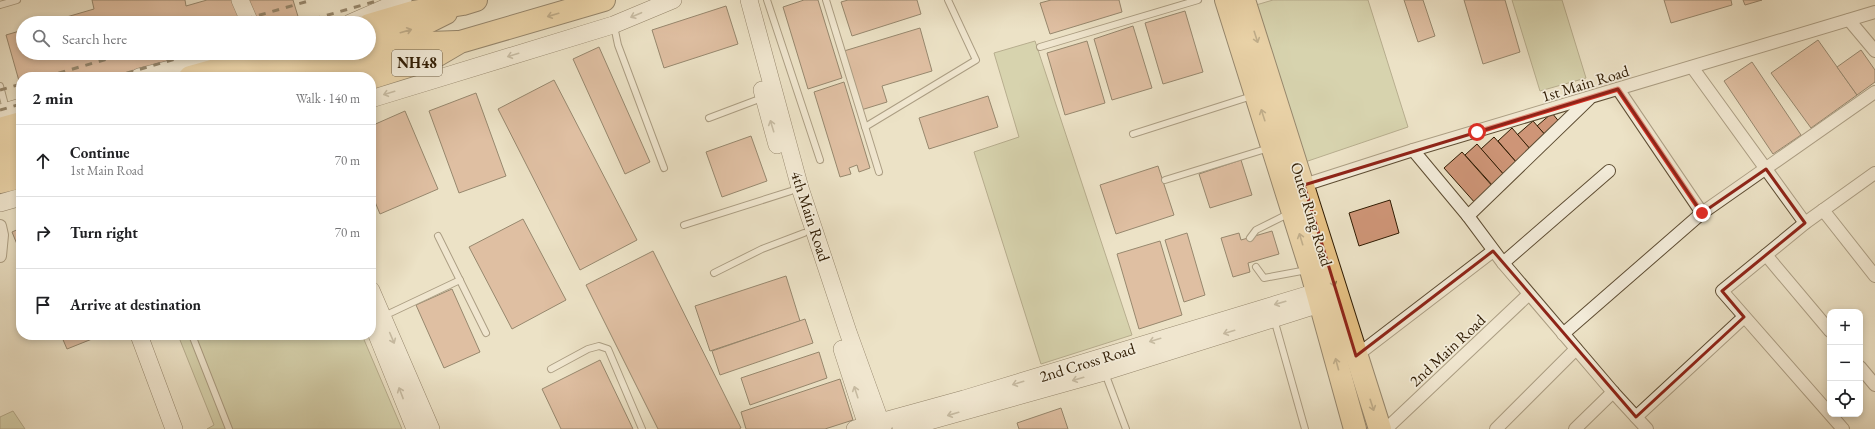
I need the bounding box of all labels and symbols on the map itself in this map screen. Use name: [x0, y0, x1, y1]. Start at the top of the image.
one-way arrow: [547, 12, 560, 19]
one-way arrow: [631, 12, 643, 19]
one-way arrow: [400, 27, 413, 34]
one-way arrow: [1252, 31, 1260, 43]
road number: NH48: [392, 50, 442, 76]
one-way arrow: [507, 52, 519, 60]
street label: 1st Main Road: [1539, 60, 1632, 107]
one-way arrow: [382, 90, 395, 97]
one-way arrow: [1258, 110, 1266, 122]
one-way arrow: [768, 120, 775, 133]
route start: [1468, 123, 1486, 141]
street label: Outer Ring Road: [1286, 159, 1338, 270]
street label: 4th Main Road: [786, 168, 835, 265]
route end: [1693, 204, 1711, 222]
one-way arrow: [1297, 233, 1304, 246]
one-way arrow: [1330, 275, 1337, 288]
one-way arrow: [1273, 300, 1286, 307]
street label: 2nd Main Road: [1405, 309, 1491, 391]
one-way arrow: [1223, 329, 1236, 336]
one-way arrow: [388, 332, 396, 344]
one-way arrow: [1149, 337, 1161, 345]
street label: 2nd Cross Road: [1037, 338, 1138, 387]
one-way arrow: [1333, 358, 1340, 371]
one-way arrow: [1072, 376, 1085, 383]
one-way arrow: [1011, 380, 1024, 387]
one-way arrow: [852, 386, 859, 399]
one-way arrow: [396, 387, 404, 399]
one-way arrow: [1369, 398, 1376, 411]
one-way arrow: [947, 411, 960, 418]

